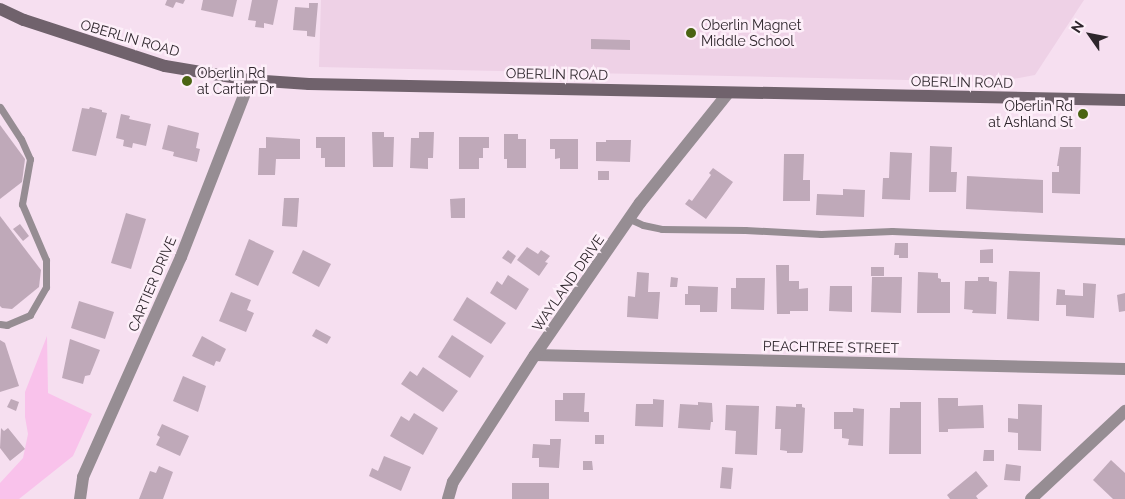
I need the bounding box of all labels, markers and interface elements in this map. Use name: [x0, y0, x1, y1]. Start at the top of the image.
north arrow: [1065, 10, 1115, 60]
street label: OBERLIN ROAD: [79, 16, 181, 60]
place label: Oberlin Magnet Middle School: [701, 17, 801, 49]
text: N: [1068, 18, 1087, 36]
marker: Oberlin Magnet Middle School: [685, 27, 697, 39]
place label: Oberlin Rd at Cartier Dr: [197, 65, 274, 98]
street label: OBERLIN ROAD: [506, 65, 608, 83]
street label: OBERLIN ROAD: [911, 73, 1013, 91]
marker: Oberlin Rd at Cartier Dr: [181, 75, 193, 87]
place label: Oberlin Rd at Ashland St: [988, 98, 1073, 130]
marker: Oberlin Rd at Ashland St: [1077, 108, 1089, 120]
street label: WAYLAND DRIVE: [528, 232, 608, 334]
street label: CARTIER DRIVE: [124, 234, 180, 334]
street label: PEACHTREE STREET: [763, 337, 899, 357]

